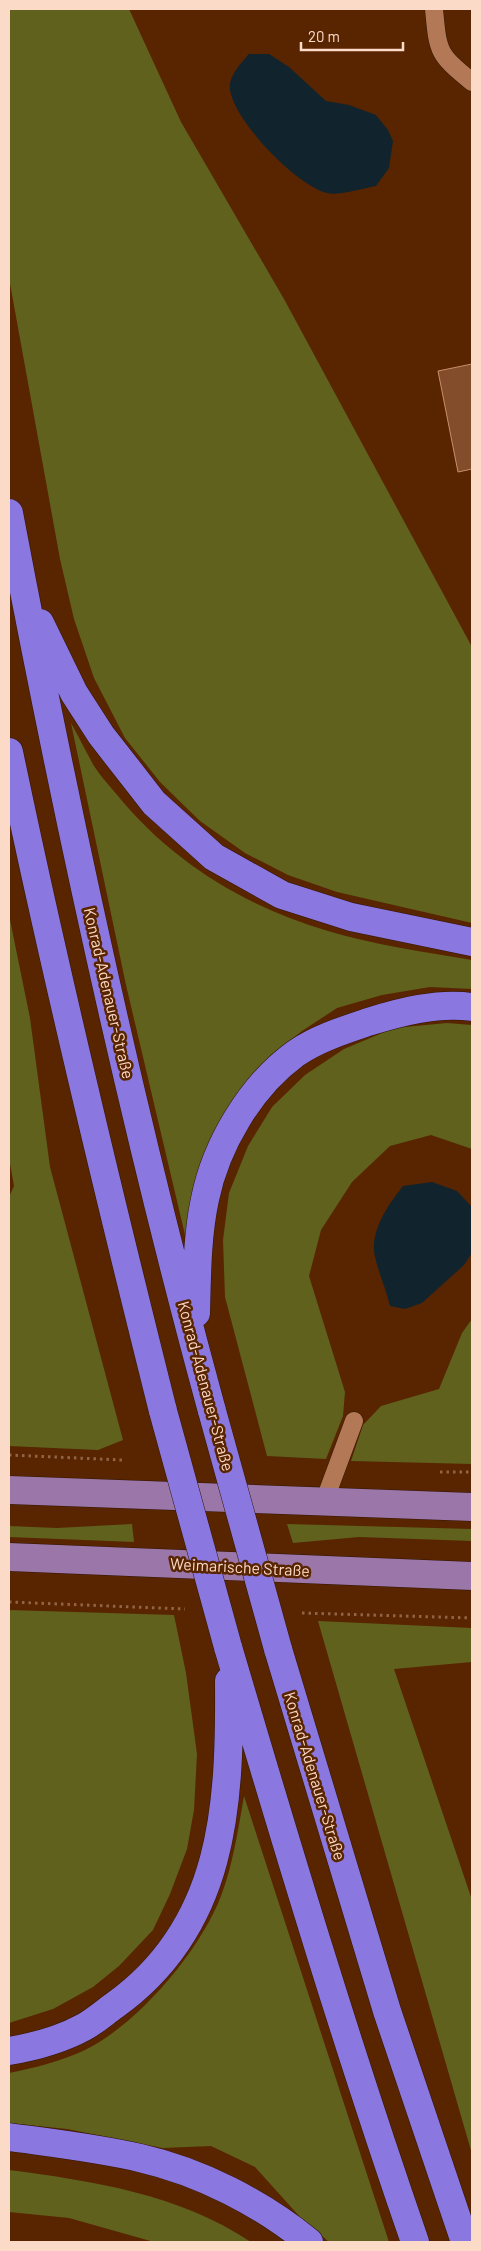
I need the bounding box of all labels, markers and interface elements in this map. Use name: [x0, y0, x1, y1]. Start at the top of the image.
scale bar: [301, 20, 404, 52]
text: 20 m: [308, 27, 340, 45]
street label: Konrad-Adenauer-Straße: [81, 905, 138, 1080]
street label: Konrad-Adenauer-Straße: [175, 1299, 238, 1473]
street label: Weimarische Straße: [170, 1553, 310, 1580]
street label: Konrad-Adenauer-Straße: [281, 1689, 350, 1862]

